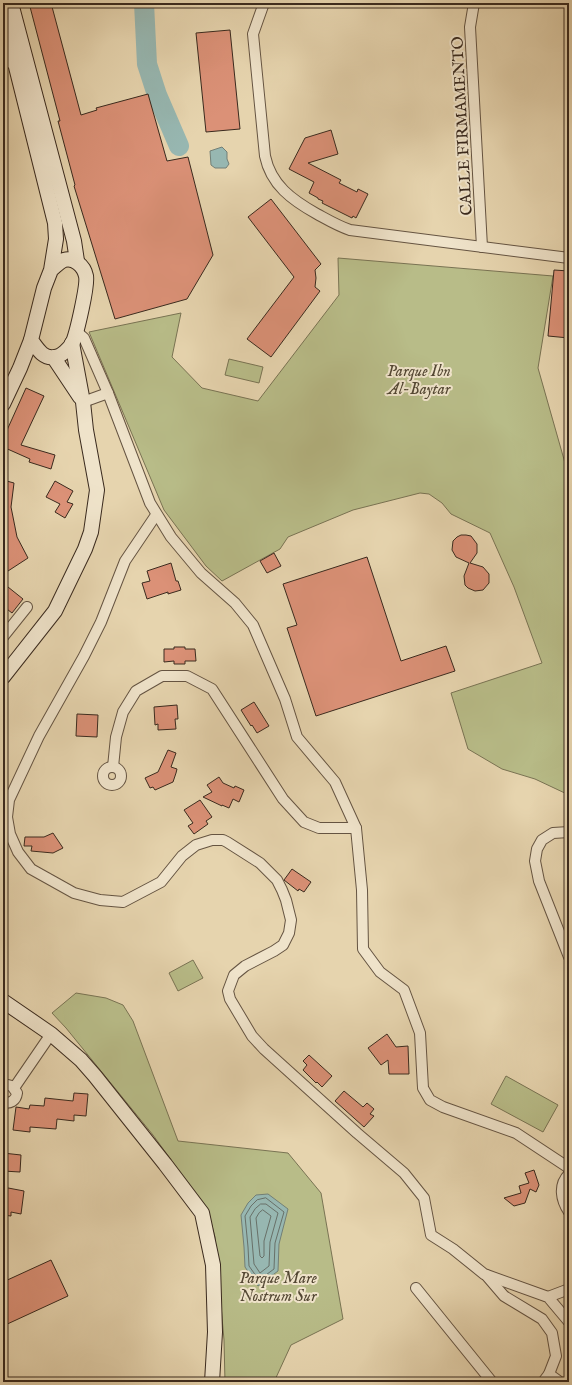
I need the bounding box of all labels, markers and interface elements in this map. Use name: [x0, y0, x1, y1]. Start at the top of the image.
street label: CALLE FIRMAMENTO: [448, 36, 478, 216]
park label: Parque Ibn Al-Baytar: [386, 362, 452, 400]
park label: Parque Mare Nostrum Sur: [239, 1269, 318, 1307]

